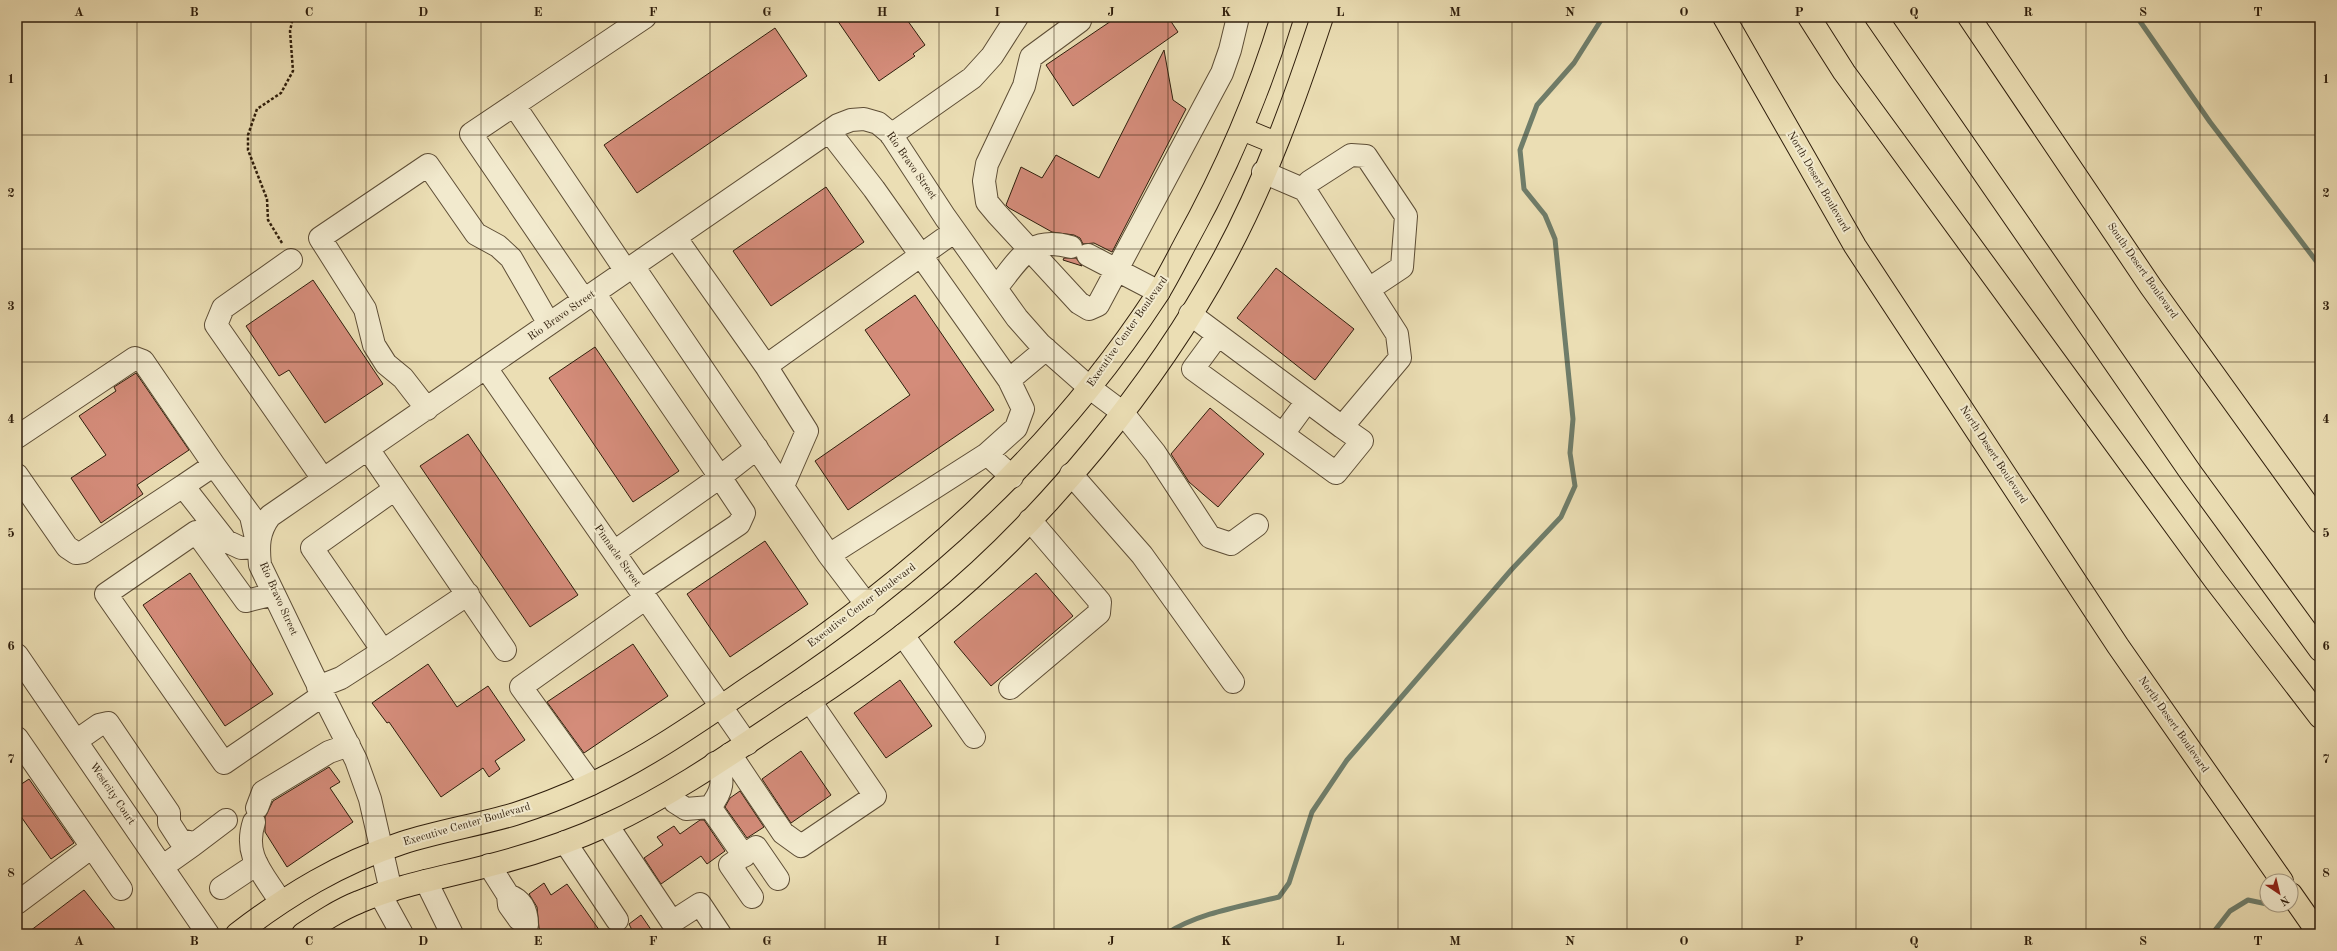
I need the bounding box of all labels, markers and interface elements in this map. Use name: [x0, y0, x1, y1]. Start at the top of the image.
text: A: [74, 6, 84, 19]
text: B: [189, 6, 199, 19]
text: C: [305, 6, 313, 19]
text: D: [418, 6, 428, 19]
text: E: [534, 6, 543, 19]
text: F: [649, 6, 658, 19]
text: G: [762, 6, 772, 19]
text: H: [877, 6, 888, 19]
text: I: [994, 6, 1000, 19]
text: J: [1107, 6, 1115, 19]
text: K: [1221, 6, 1231, 19]
text: L: [1336, 6, 1345, 19]
text: M: [1449, 6, 1461, 19]
text: N: [1565, 6, 1575, 19]
text: O: [1679, 6, 1689, 19]
text: P: [1794, 6, 1804, 19]
text: Q: [1909, 6, 1919, 19]
text: R: [2023, 6, 2033, 19]
text: S: [2139, 6, 2147, 19]
text: T: [2253, 6, 2263, 19]
text: 1: [7, 73, 15, 86]
text: 1: [2322, 73, 2330, 86]
street label: Rio Bravo Street: [884, 130, 938, 202]
street label: North Desert Boulevard: [1785, 130, 1851, 234]
text: 2: [7, 187, 15, 200]
text: 2: [2322, 187, 2330, 200]
street label: South Desert Boulevard: [2105, 221, 2179, 321]
street label: Executive Center Boulevard: [1086, 275, 1171, 389]
street label: Rio Bravo Street: [526, 289, 598, 343]
text: 3: [7, 300, 15, 313]
text: 3: [2322, 300, 2330, 313]
street label: North Desert Boulevard: [1957, 404, 2029, 506]
text: 4: [7, 413, 15, 426]
text: 4: [2322, 413, 2330, 426]
street label: Pinnacle Street: [592, 523, 642, 589]
text: 5: [7, 527, 15, 540]
text: 5: [2322, 527, 2330, 540]
street label: Rio Bravo Street: [257, 560, 299, 638]
street label: Executive Center Boulevard: [806, 562, 918, 650]
text: 6: [7, 640, 15, 653]
text: 6: [2322, 640, 2330, 653]
street label: North Desert Boulevard: [2136, 675, 2210, 775]
text: 7: [7, 753, 15, 766]
text: 7: [2322, 753, 2330, 766]
street label: Westcity Court: [87, 761, 137, 827]
street label: Executive Center Boulevard: [402, 801, 532, 848]
text: 8: [7, 867, 15, 880]
text: 8: [2322, 867, 2330, 880]
north arrow: [2259, 873, 2299, 913]
text: N: [2277, 893, 2290, 907]
text: A: [74, 935, 84, 948]
text: B: [189, 935, 199, 948]
text: C: [305, 935, 313, 948]
text: D: [418, 935, 428, 948]
text: E: [534, 935, 543, 948]
text: F: [649, 935, 658, 948]
text: G: [762, 935, 772, 948]
text: H: [877, 935, 888, 948]
text: I: [994, 935, 1000, 948]
text: J: [1107, 935, 1115, 948]
text: K: [1221, 935, 1231, 948]
text: L: [1336, 935, 1345, 948]
text: M: [1449, 935, 1461, 948]
text: N: [1565, 935, 1575, 948]
text: O: [1679, 935, 1689, 948]
text: P: [1794, 935, 1804, 948]
text: Q: [1909, 935, 1919, 948]
text: R: [2023, 935, 2033, 948]
text: S: [2139, 935, 2147, 948]
text: T: [2253, 935, 2263, 948]

